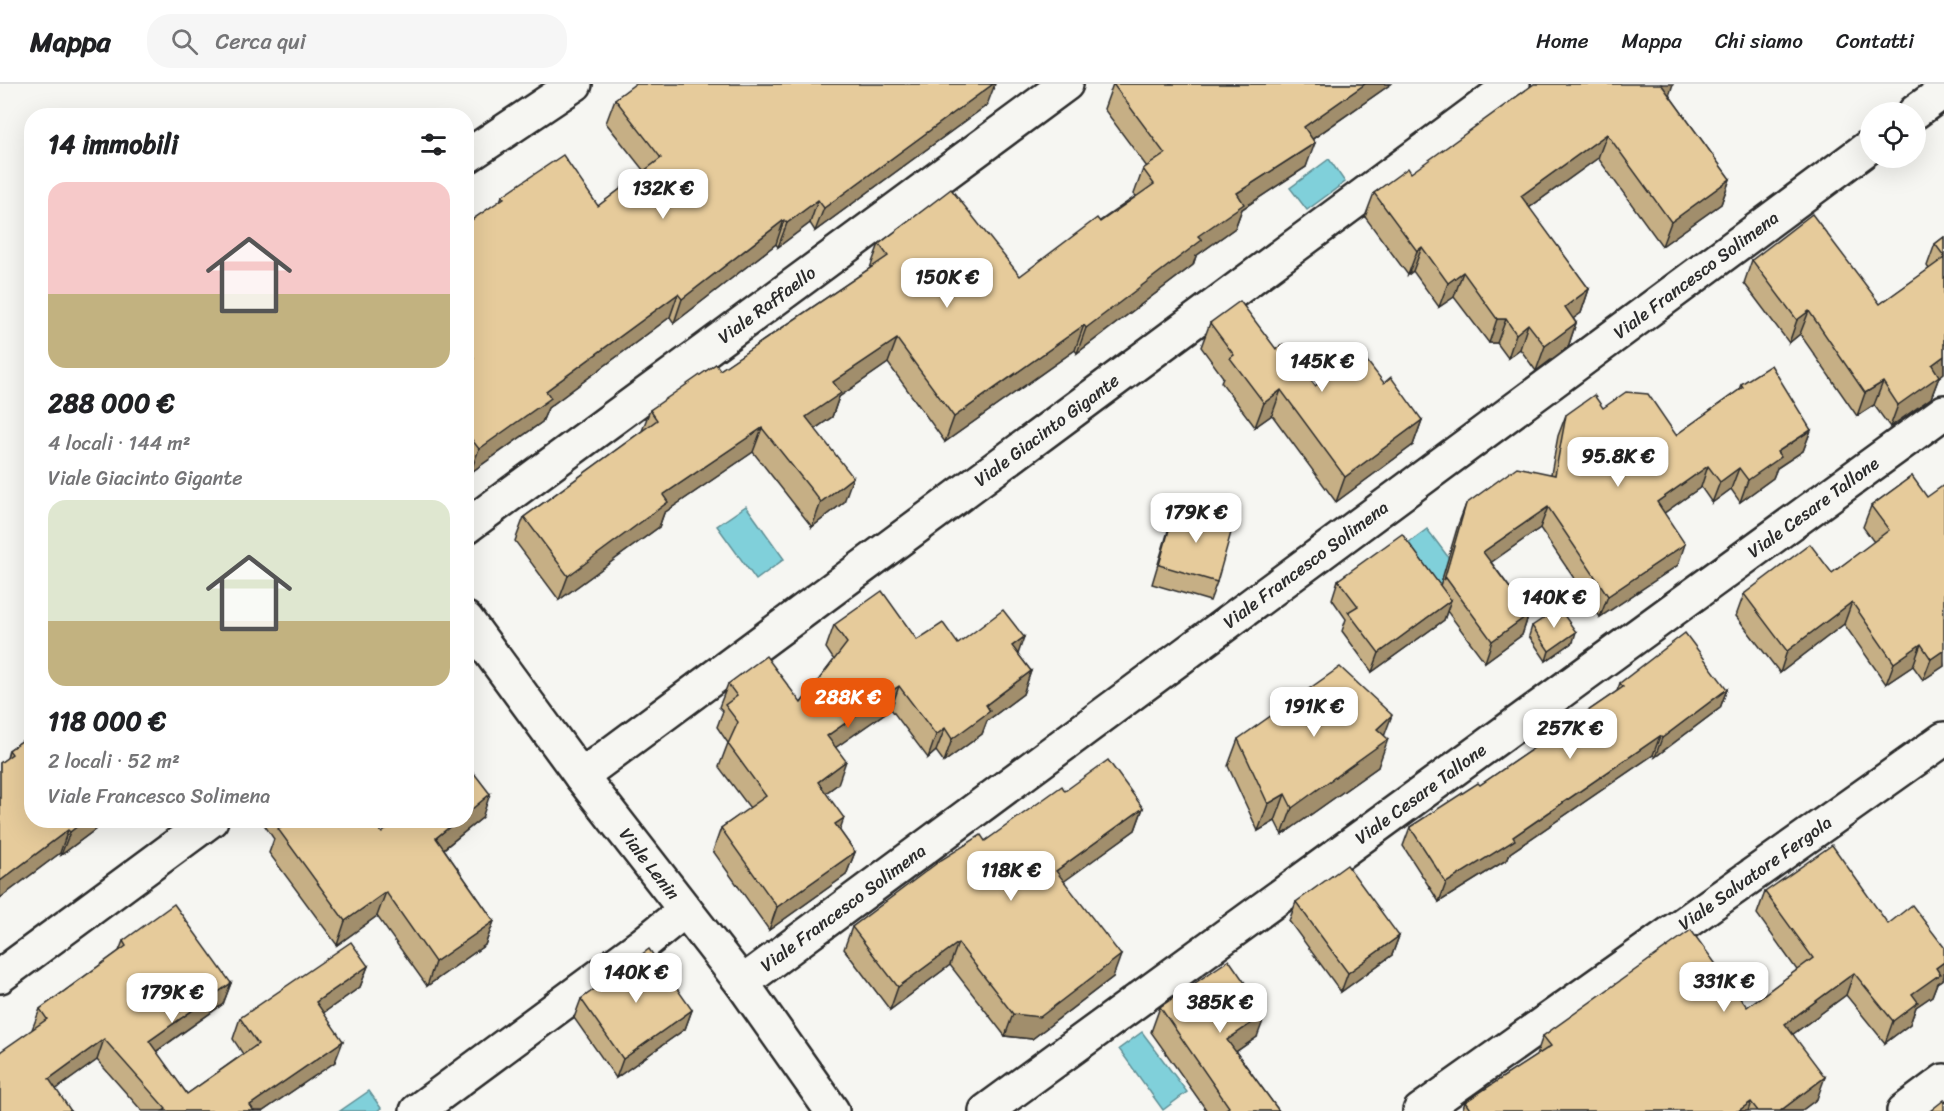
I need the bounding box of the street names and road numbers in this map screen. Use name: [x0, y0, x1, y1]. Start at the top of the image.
street label: Viale Francesco Solimena: [1606, 203, 1786, 348]
street label: Viale Raffaello: [711, 257, 823, 352]
street label: Viale Giacinto Gigante: [967, 365, 1127, 495]
street label: Viale Cesare Tallone: [1740, 448, 1886, 567]
street label: Viale Francesco Solimena: [1216, 492, 1396, 637]
street label: Viale Cesare Tallone: [1348, 734, 1494, 853]
street label: Viale Salvatore Fergola: [1671, 807, 1839, 939]
street label: Viale Lenin: [611, 820, 688, 908]
street label: Viale Francesco Solimena: [753, 835, 933, 980]

